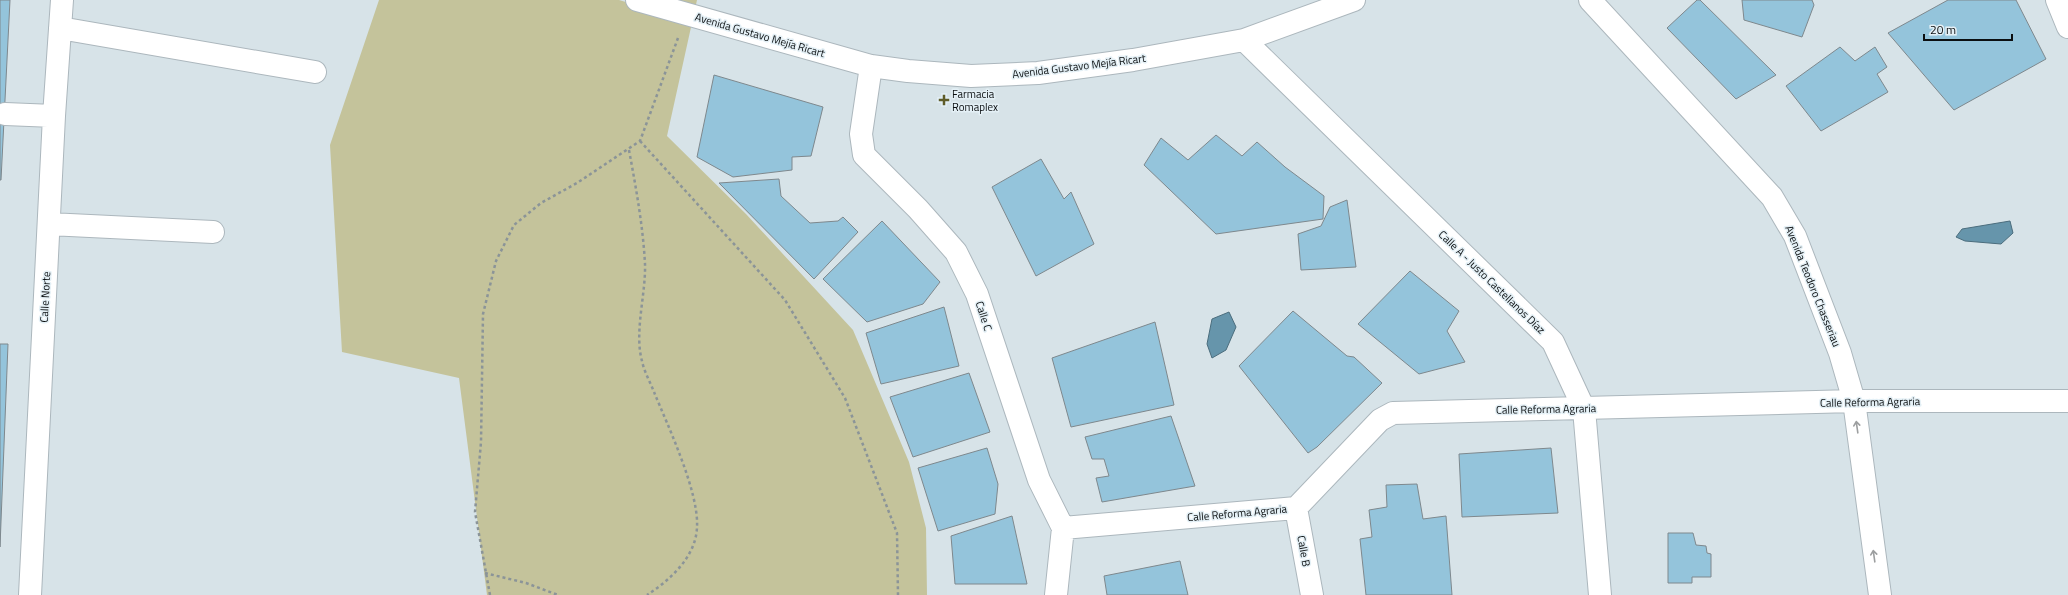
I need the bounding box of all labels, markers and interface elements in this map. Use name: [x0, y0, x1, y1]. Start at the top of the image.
street label: Avenida Gustavo Mejía Ricart: [693, 9, 827, 61]
scale bar: [1924, 16, 2012, 42]
text: 20 m: [1930, 20, 1956, 39]
street label: Avenida Gustavo Mejía Ricart: [1011, 50, 1147, 82]
place label: Farmacia Romaplex: [952, 86, 998, 115]
marker: Farmacia Romaplex: [939, 95, 949, 105]
street label: Avenida Teodoro Chasseriau: [1781, 223, 1845, 349]
street label: Calle A - Justo Castellanos Díaz: [1435, 227, 1549, 337]
street label: Calle Norte: [36, 271, 54, 323]
street label: Calle C: [972, 299, 996, 333]
street label: Calle Reforma Agraria: [1820, 393, 1921, 411]
street label: Calle Reforma Agraria: [1496, 400, 1597, 418]
one-way arrow: [1853, 421, 1861, 434]
street label: Calle Reforma Agraria: [1186, 501, 1288, 525]
street label: Calle B: [1293, 534, 1315, 568]
one-way arrow: [1871, 550, 1878, 563]

